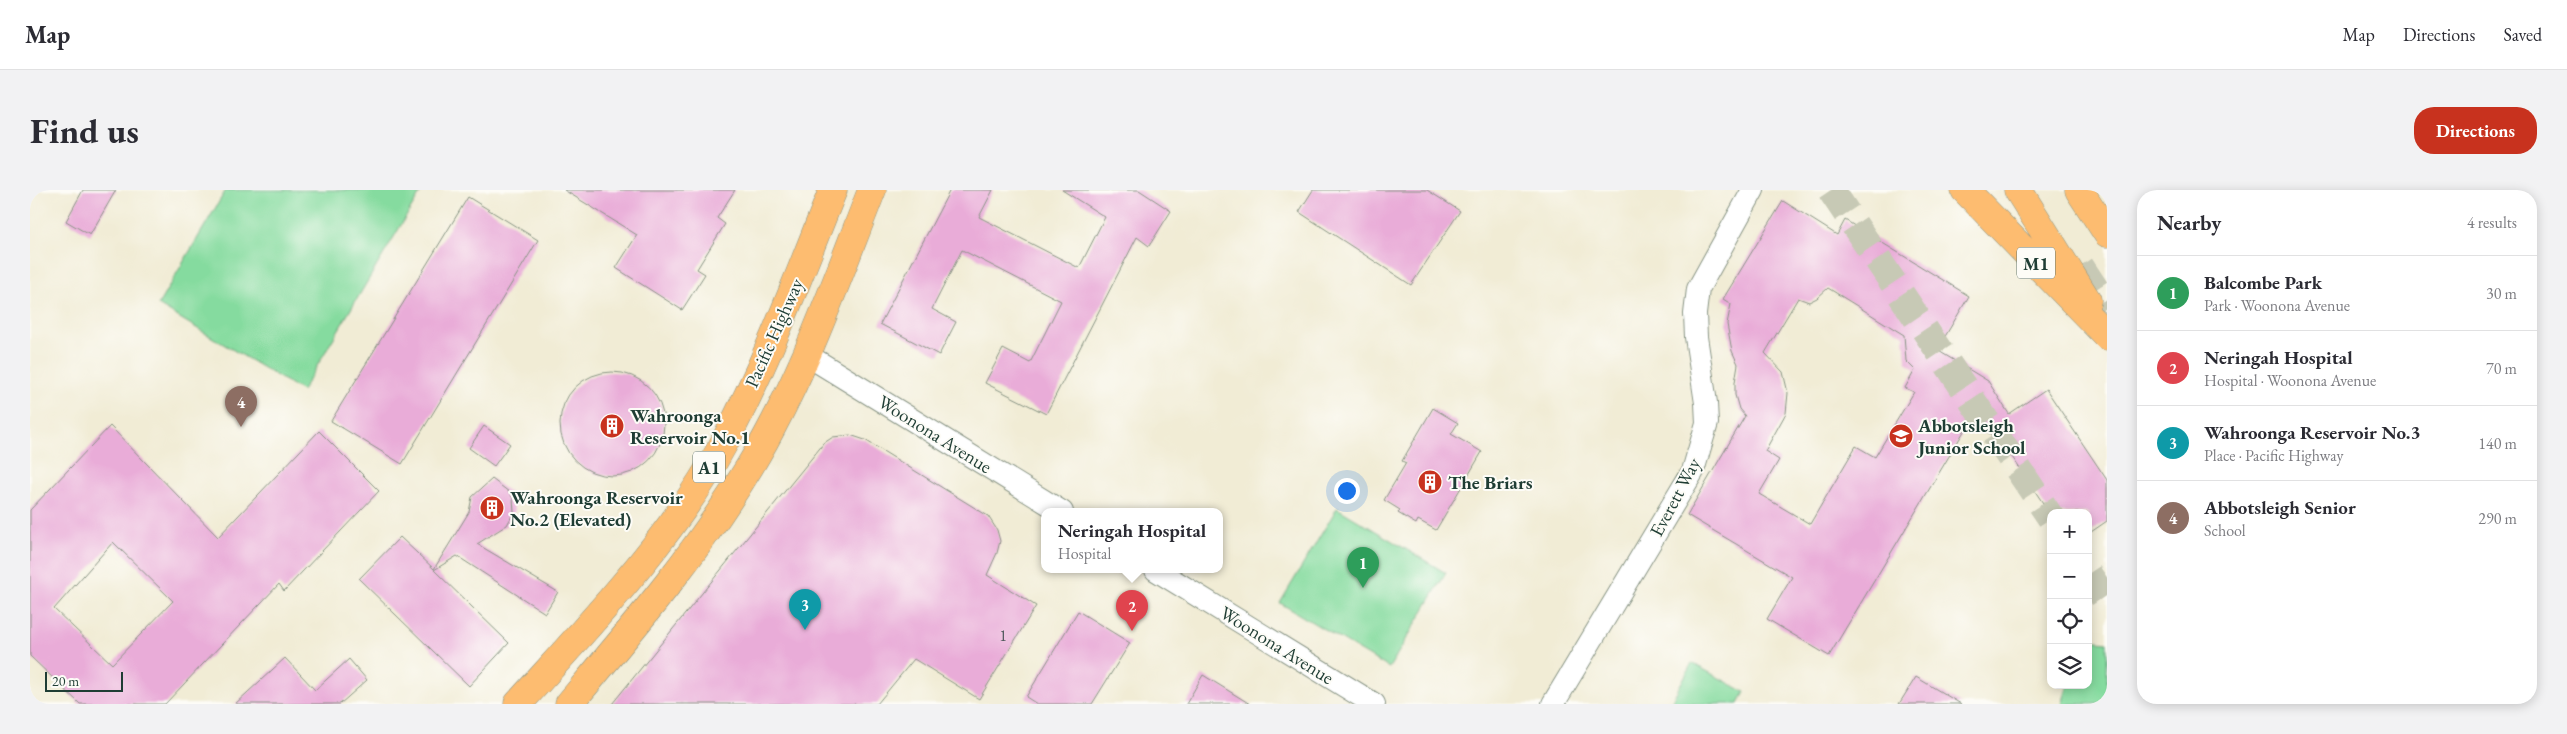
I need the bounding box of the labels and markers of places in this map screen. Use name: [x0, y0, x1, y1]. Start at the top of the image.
pin: 4: [225, 386, 257, 427]
place label: Wahroonga Reservoir No.1: [630, 403, 750, 450]
building icon: Wahroonga Reservoir No.1: [599, 413, 625, 439]
place label: Abbotsleigh Junior School: [1916, 413, 2026, 460]
school or university icon: Abbotsleigh Junior School: [1888, 423, 1914, 449]
building icon: The Briars: [1417, 469, 1443, 495]
place label: The Briars: [1448, 470, 1533, 495]
place label: Wahroonga Reservoir No.2 (Elevated): [510, 485, 683, 532]
building icon: Wahroonga Reservoir No.2 (Elevated): [479, 495, 505, 521]
pin: 1: [1347, 547, 1379, 588]
pin: 3: [789, 589, 821, 630]
pin: 2: [1116, 590, 1148, 631]

